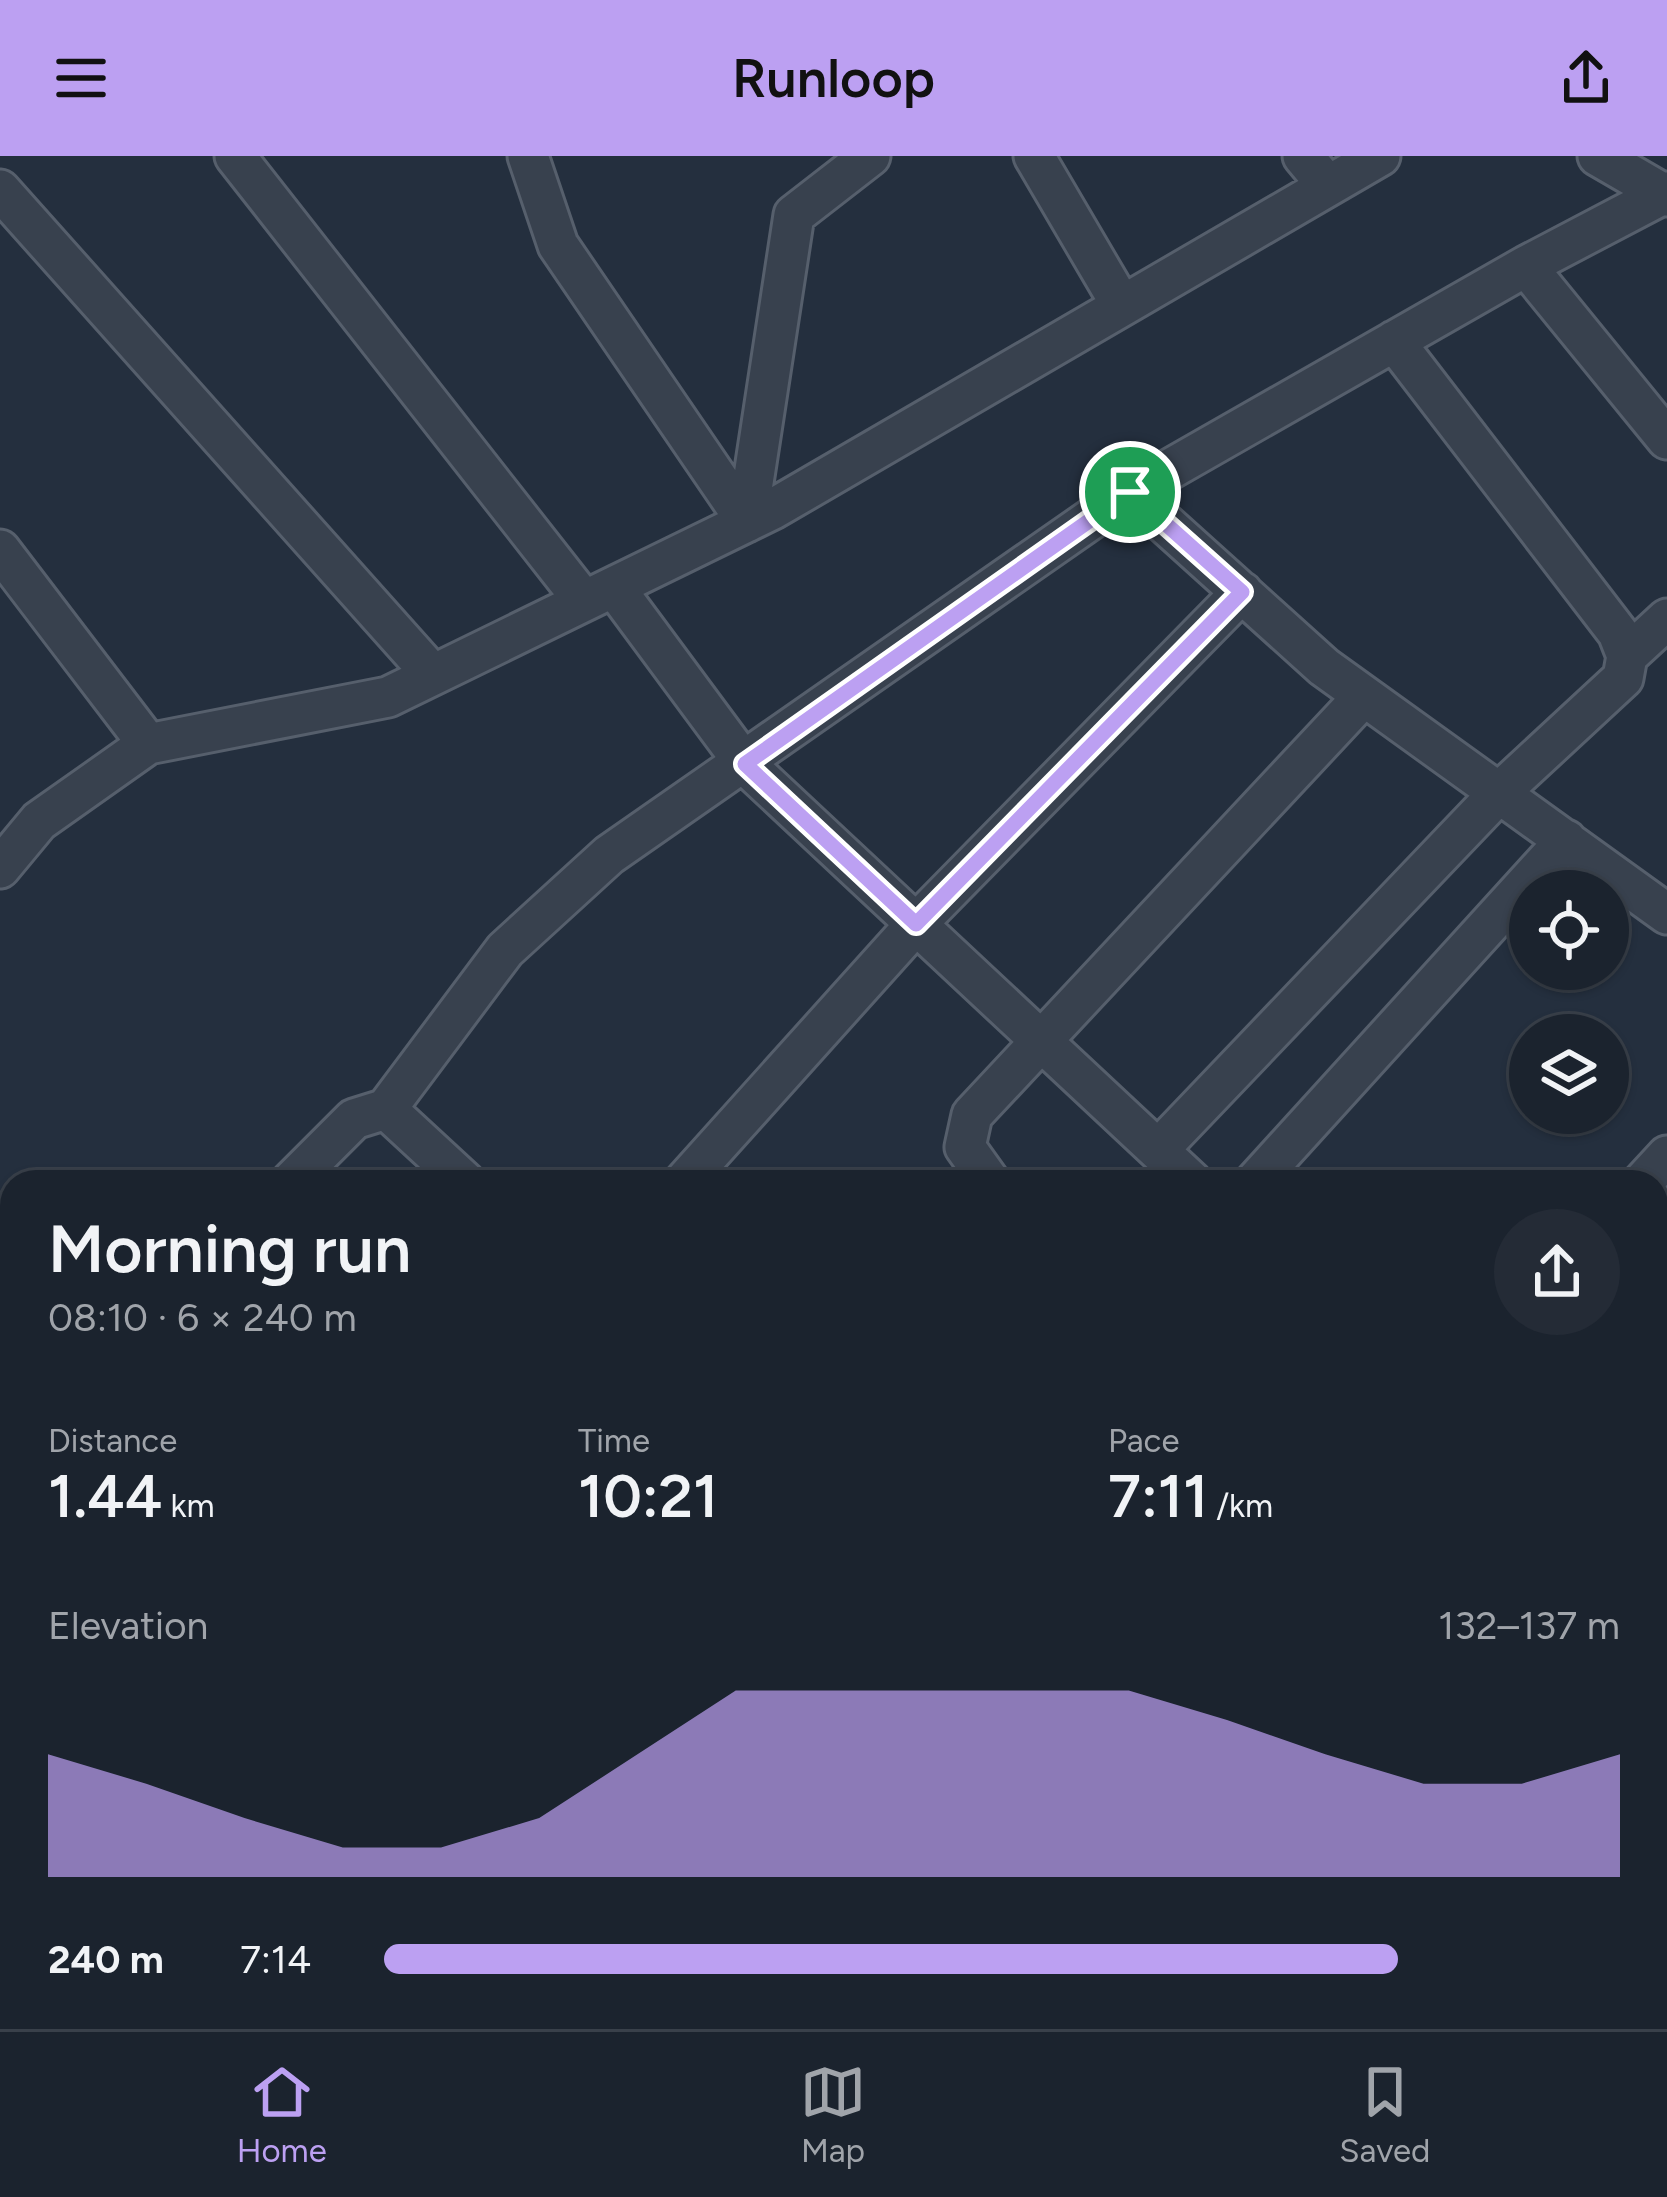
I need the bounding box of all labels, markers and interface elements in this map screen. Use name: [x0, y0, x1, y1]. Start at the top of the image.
icon: menu: [48, 45, 114, 111]
icon: share: [1553, 45, 1619, 111]
text: Runloop: [732, 46, 935, 111]
pin: [1079, 441, 1181, 543]
icon: arrive: [1097, 459, 1163, 525]
map controls: [1509, 870, 1629, 1134]
button: locate: [1509, 870, 1629, 990]
button: layers: [1509, 1014, 1629, 1134]
text: Morning run: [48, 1209, 411, 1289]
button: share: [1494, 1209, 1620, 1335]
text: 08:10 · 6 × 240 m: [48, 1294, 357, 1341]
text: Distance: [48, 1421, 177, 1460]
text: Time: [578, 1421, 650, 1460]
text: Pace: [1108, 1421, 1179, 1460]
text: 1.44: [48, 1460, 162, 1532]
text: 10:21: [578, 1460, 718, 1532]
text: 7:11: [1108, 1460, 1208, 1532]
text: km: [162, 1486, 215, 1525]
text: /km: [1208, 1486, 1273, 1525]
text: Elevation: [48, 1602, 208, 1649]
text: 132–137 m: [1438, 1602, 1620, 1649]
text: 240 m: [48, 1936, 164, 1983]
text: 7:14: [240, 1936, 311, 1983]
tab: Home: [237, 2059, 327, 2170]
tab: Map: [800, 2059, 866, 2170]
tab: Saved: [1339, 2059, 1430, 2170]

